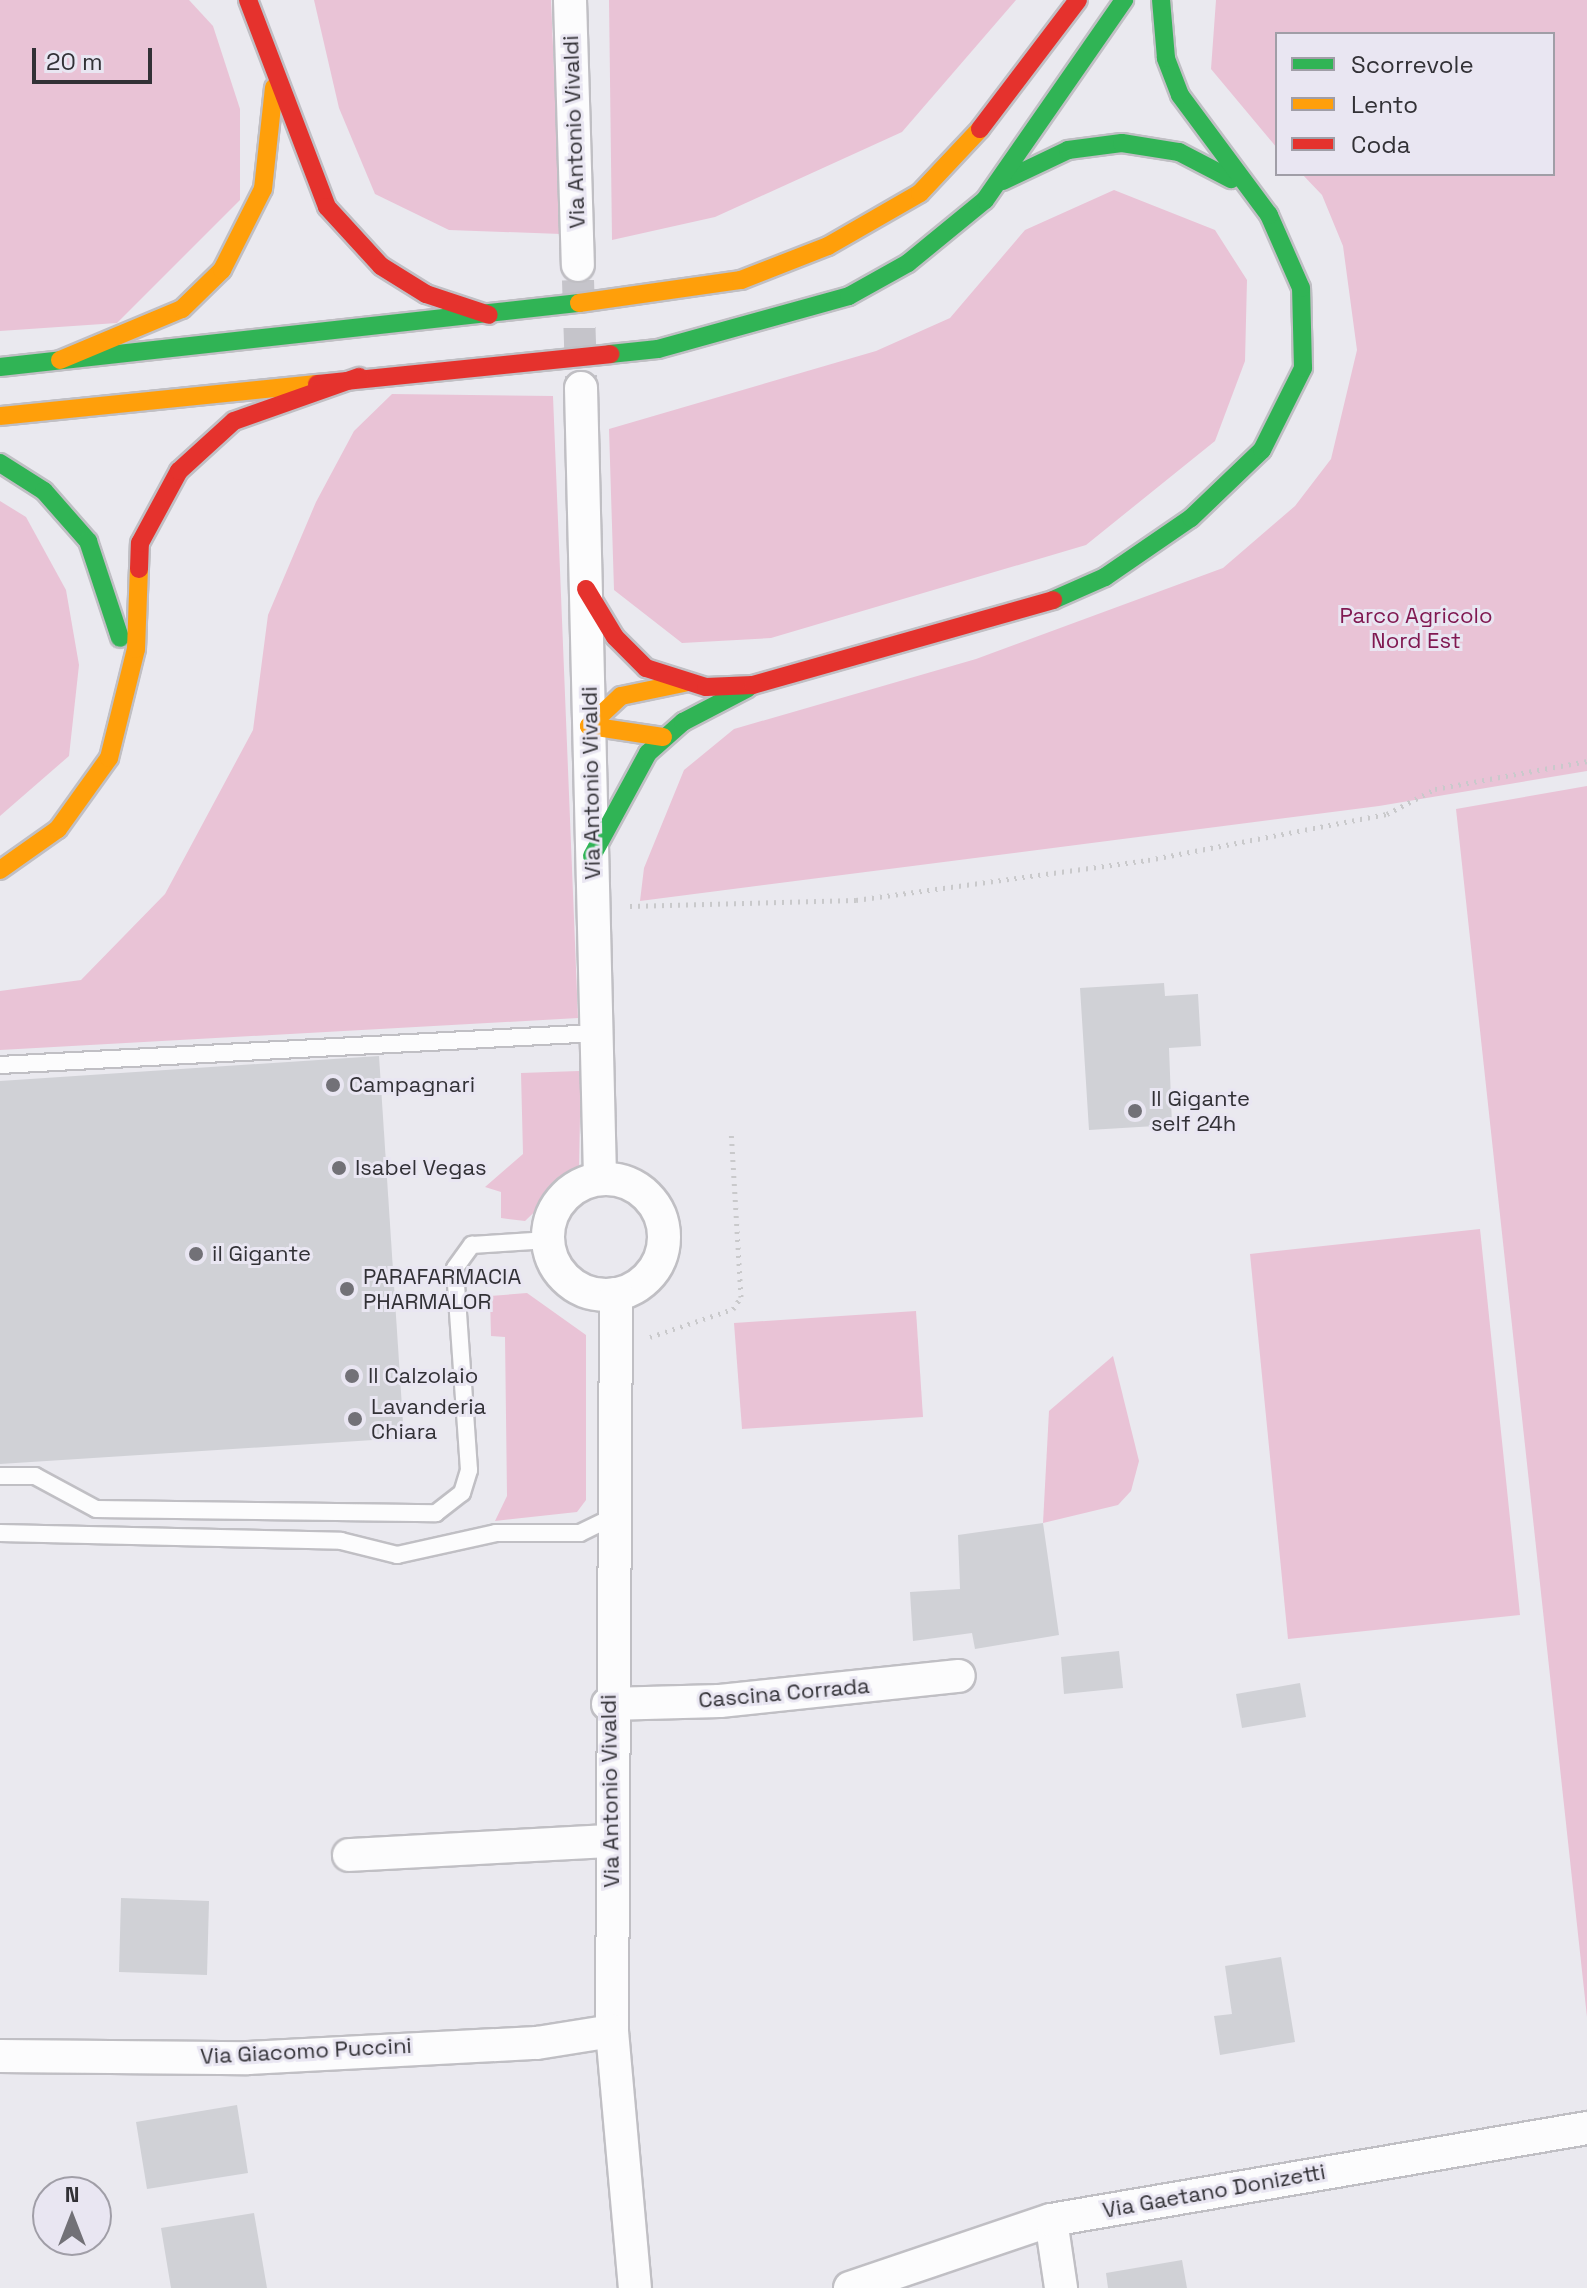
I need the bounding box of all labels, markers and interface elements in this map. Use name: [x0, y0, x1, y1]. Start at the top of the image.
scale bar: [36, 32, 156, 82]
legend: [1275, 32, 1555, 176]
street label: Via Antonio Vivaldi: [557, 35, 591, 229]
text: 20 m: [46, 46, 103, 77]
text: Scorrevole: [1351, 49, 1474, 80]
text: Lento: [1351, 89, 1418, 120]
text: Coda: [1351, 129, 1411, 160]
park label: Parco Agricolo Nord Est: [1339, 602, 1493, 654]
street label: Via Antonio Vivaldi: [576, 686, 606, 880]
place label: Campagnari: [349, 1072, 475, 1098]
marker: Campagnari: [324, 1076, 342, 1094]
place label: Il Gigante self 24h: [1151, 1085, 1250, 1136]
marker: Il Gigante self 24h: [1126, 1102, 1144, 1120]
place label: Isabel Vegas: [355, 1155, 487, 1181]
marker: Isabel Vegas: [330, 1159, 348, 1177]
place label: il Gigante: [212, 1241, 311, 1267]
marker: il Gigante: [187, 1245, 205, 1263]
place label: PARAFARMACIA PHARMALOR: [363, 1263, 521, 1314]
marker: PARAFARMACIA PHARMALOR: [338, 1280, 356, 1298]
place label: Il Calzolaio: [368, 1363, 478, 1389]
marker: Il Calzolaio: [343, 1367, 361, 1385]
place label: Lavanderia Chiara: [371, 1393, 486, 1444]
marker: Lavanderia Chiara: [346, 1410, 364, 1428]
street label: Cascina Corrada: [697, 1672, 871, 1714]
street label: Via Antonio Vivaldi: [595, 1694, 625, 1888]
street label: Via Giacomo Puccini: [200, 2032, 412, 2070]
street label: Via Gaetano Donizetti: [1100, 2158, 1328, 2224]
north arrow: [32, 2176, 112, 2256]
text: N: [65, 2180, 79, 2208]

